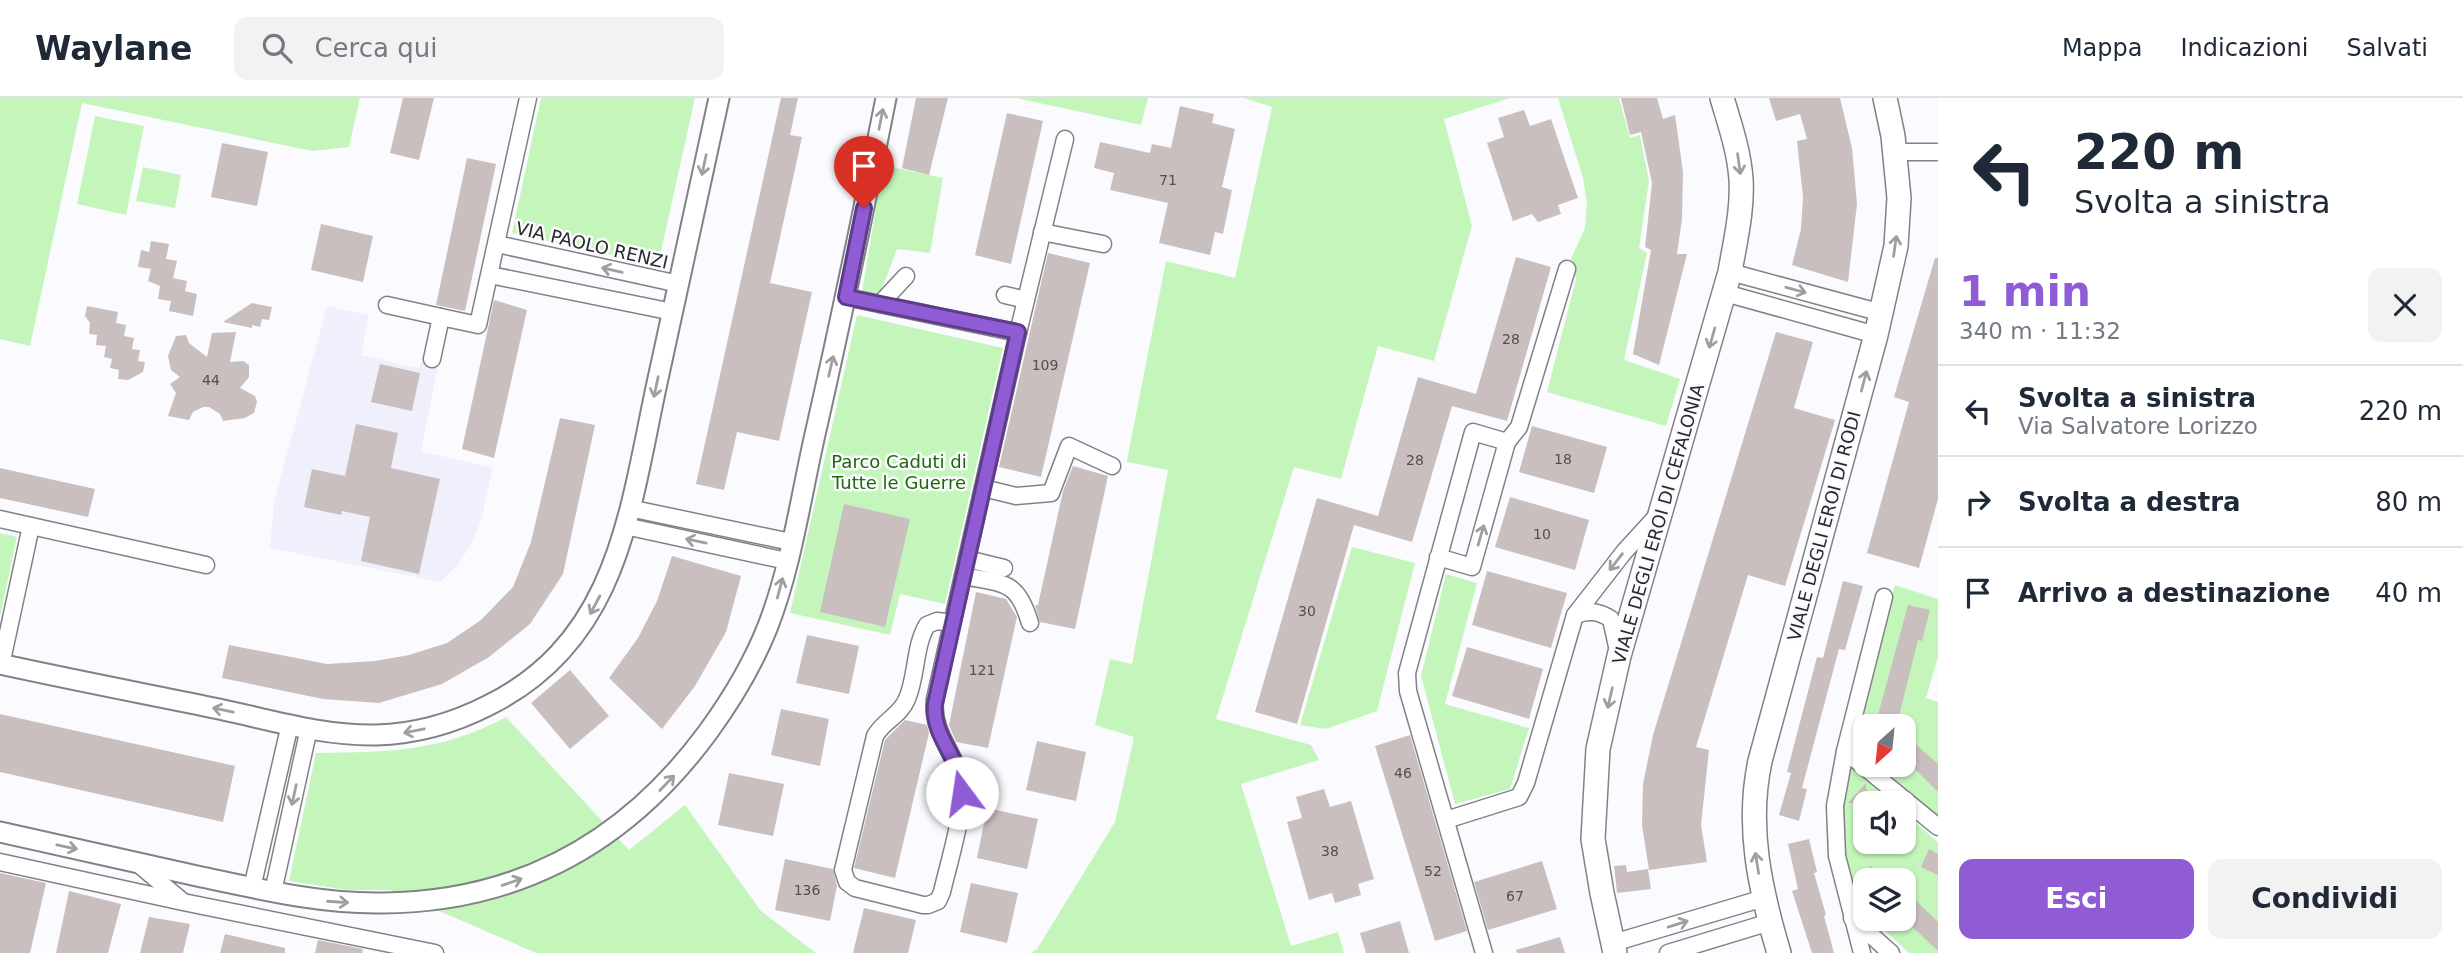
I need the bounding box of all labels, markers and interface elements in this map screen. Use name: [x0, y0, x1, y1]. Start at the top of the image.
search box: [234, 17, 724, 80]
text: Waylane: [35, 29, 192, 68]
icon: search: [258, 29, 296, 67]
text: Cerca qui: [314, 33, 437, 63]
text: Mappa: [2062, 34, 2142, 62]
text: Indicazioni: [2180, 34, 2308, 62]
text: Salvati: [2346, 34, 2428, 62]
one-way arrow: [875, 108, 889, 131]
text: 220 m: [2074, 124, 2244, 181]
icon: left: [1959, 126, 2050, 217]
pin: [834, 136, 894, 208]
icon: arrive: [845, 147, 883, 185]
one-way arrow: [1733, 152, 1746, 175]
one-way arrow: [697, 153, 711, 176]
house number: 71: [1159, 172, 1177, 188]
text: Svolta a sinistra: [2074, 183, 2331, 221]
street label: VIA PAOLO RENZI: [514, 217, 670, 273]
one-way arrow: [1889, 235, 1902, 258]
one-way arrow: [601, 262, 624, 276]
text: 1 min: [1959, 267, 2091, 316]
button: close: [2368, 268, 2442, 342]
one-way arrow: [1785, 284, 1807, 297]
text: 340 m · 11:32: [1959, 318, 2121, 344]
one-way arrow: [1704, 326, 1717, 348]
house number: 28: [1502, 331, 1520, 347]
one-way arrow: [824, 355, 838, 378]
house number: 109: [1032, 357, 1058, 373]
one-way arrow: [1858, 370, 1871, 392]
house number: 44: [202, 372, 220, 388]
one-way arrow: [649, 375, 662, 398]
street label: VIALE DEGLI EROI DI CEFALONIA: [1608, 381, 1708, 667]
text: Svolta a sinistra: [2018, 383, 2256, 413]
icon: left: [1959, 392, 1997, 430]
text: 220 m: [2359, 396, 2442, 426]
street label: VIALE DEGLI EROI DI RODI: [1783, 409, 1865, 643]
text: Via Salvatore Lorizzo: [2018, 413, 2258, 439]
park label: Parco Caduti di Tutte le Guerre: [831, 451, 967, 493]
house number: 18: [1554, 451, 1572, 467]
house number: 28: [1406, 452, 1424, 468]
icon: right: [1959, 483, 1997, 521]
text: Svolta a destra: [2018, 487, 2241, 517]
text: 80 m: [2375, 487, 2442, 517]
one-way arrow: [1475, 525, 1488, 547]
house number: 10: [1533, 526, 1551, 542]
one-way arrow: [685, 534, 708, 548]
one-way arrow: [1608, 553, 1623, 571]
icon: arrive: [1959, 574, 1997, 612]
one-way arrow: [774, 577, 787, 599]
text: Arrivo a destinazione: [2018, 578, 2330, 608]
text: 40 m: [2375, 578, 2442, 608]
one-way arrow: [588, 595, 602, 615]
house number: 30: [1298, 603, 1316, 619]
house number: 121: [969, 662, 995, 678]
one-way arrow: [1602, 686, 1616, 709]
one-way arrow: [212, 702, 235, 716]
north arrow: [1853, 714, 1916, 777]
map controls: [1853, 714, 1916, 931]
one-way arrow: [403, 725, 426, 739]
position arrow: [925, 756, 999, 830]
house number: 46: [1394, 765, 1412, 781]
one-way arrow: [659, 774, 676, 791]
one-way arrow: [287, 783, 301, 806]
button: sound: [1853, 791, 1916, 854]
one-way arrow: [55, 841, 78, 855]
house number: 38: [1321, 843, 1339, 859]
one-way arrow: [1750, 852, 1763, 875]
button: Esci: [1959, 859, 2194, 939]
button: Condividi: [2208, 859, 2442, 939]
house number: 52: [1424, 863, 1442, 879]
button: layers: [1853, 868, 1916, 931]
one-way arrow: [501, 874, 523, 887]
house number: 136: [794, 882, 820, 898]
house number: 67: [1506, 888, 1524, 904]
one-way arrow: [326, 896, 348, 909]
one-way arrow: [1667, 916, 1689, 929]

